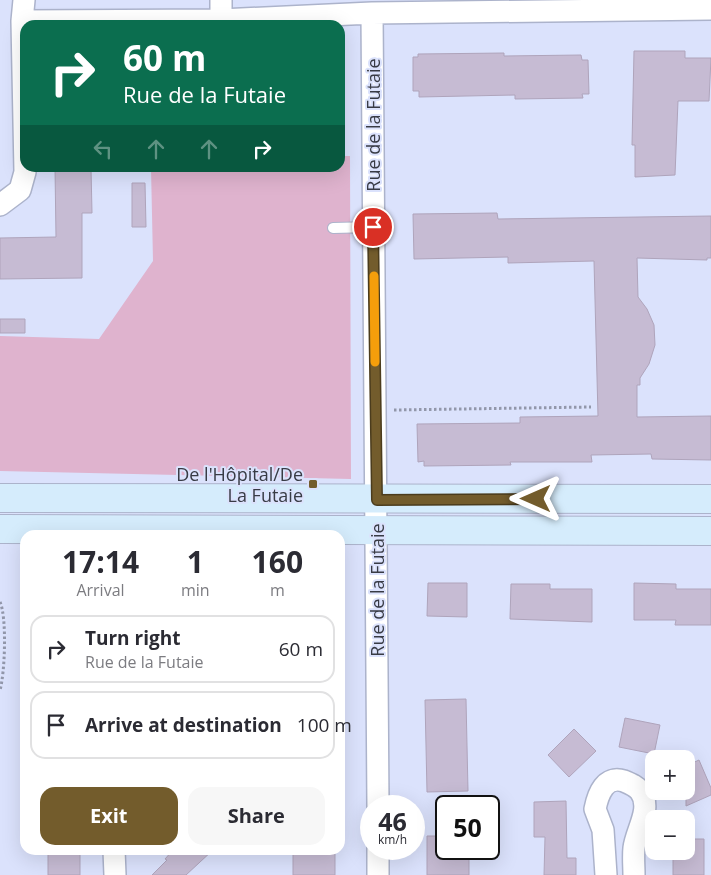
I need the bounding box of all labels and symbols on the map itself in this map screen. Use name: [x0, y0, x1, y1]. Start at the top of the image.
street label: Rue de la Futaie: [361, 58, 385, 192]
pin: [352, 206, 394, 248]
place label: De l'Hôpital/De La Futaie: [176, 462, 303, 507]
position arrow: [509, 472, 561, 524]
marker: De l'Hôpital/De La Futaie: [307, 478, 319, 490]
street label: Rue de la Futaie: [365, 523, 389, 657]
speed limit sign: 50: [435, 795, 500, 860]

